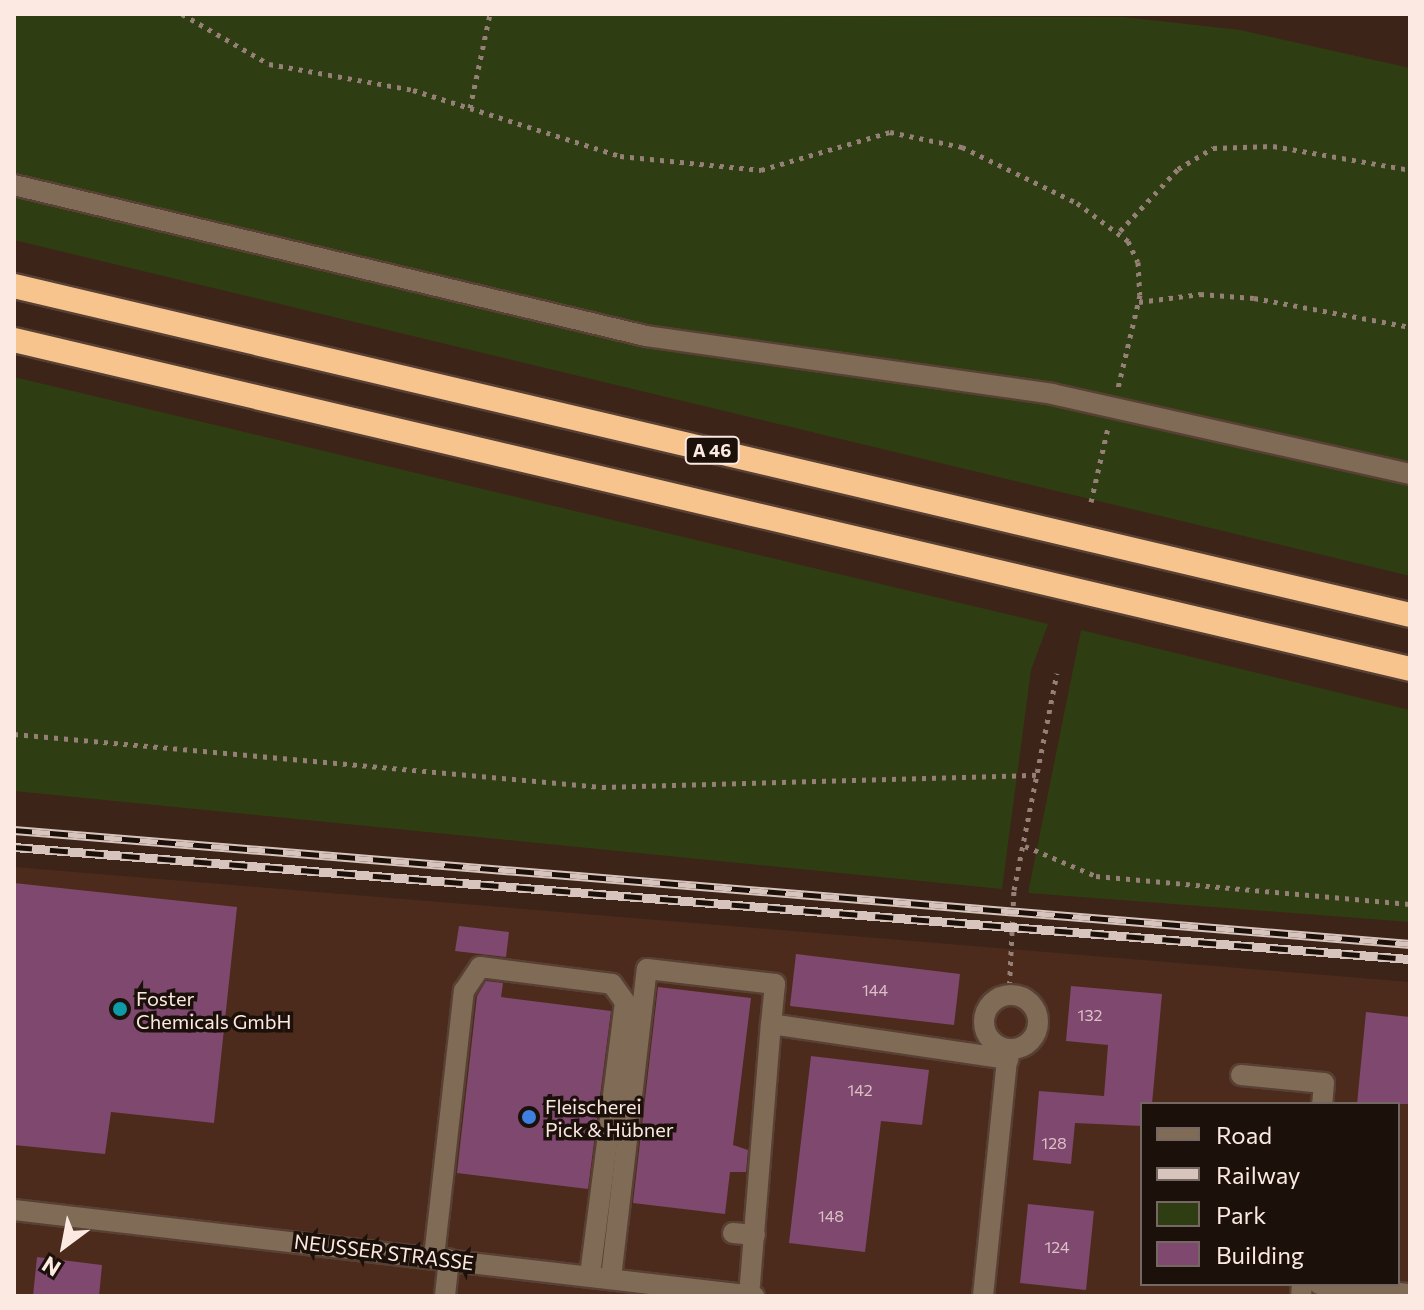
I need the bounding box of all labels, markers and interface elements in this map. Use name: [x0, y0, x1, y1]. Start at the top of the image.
road number: A 46: [684, 436, 740, 464]
house number: 144: [862, 980, 888, 1000]
place label: Foster Chemicals GmbH: [136, 986, 292, 1033]
marker: Foster Chemicals GmbH: [111, 1000, 129, 1018]
house number: 132: [1078, 1005, 1102, 1025]
house number: 142: [847, 1080, 873, 1100]
place label: Fleischerei Pick & Hübner: [545, 1094, 674, 1141]
legend: [1140, 1102, 1400, 1286]
marker: Fleischerei Pick & Hübner: [520, 1108, 538, 1126]
text: Road: [1216, 1120, 1272, 1149]
house number: 128: [1041, 1133, 1067, 1153]
text: Railway: [1216, 1160, 1301, 1189]
text: Park: [1216, 1200, 1266, 1229]
north arrow: [24, 1206, 104, 1286]
house number: 148: [818, 1206, 844, 1226]
street label: NEUSSER STRASSE: [293, 1229, 475, 1275]
house number: 124: [1044, 1237, 1070, 1257]
text: Building: [1216, 1240, 1304, 1269]
text: N: [37, 1251, 65, 1283]

